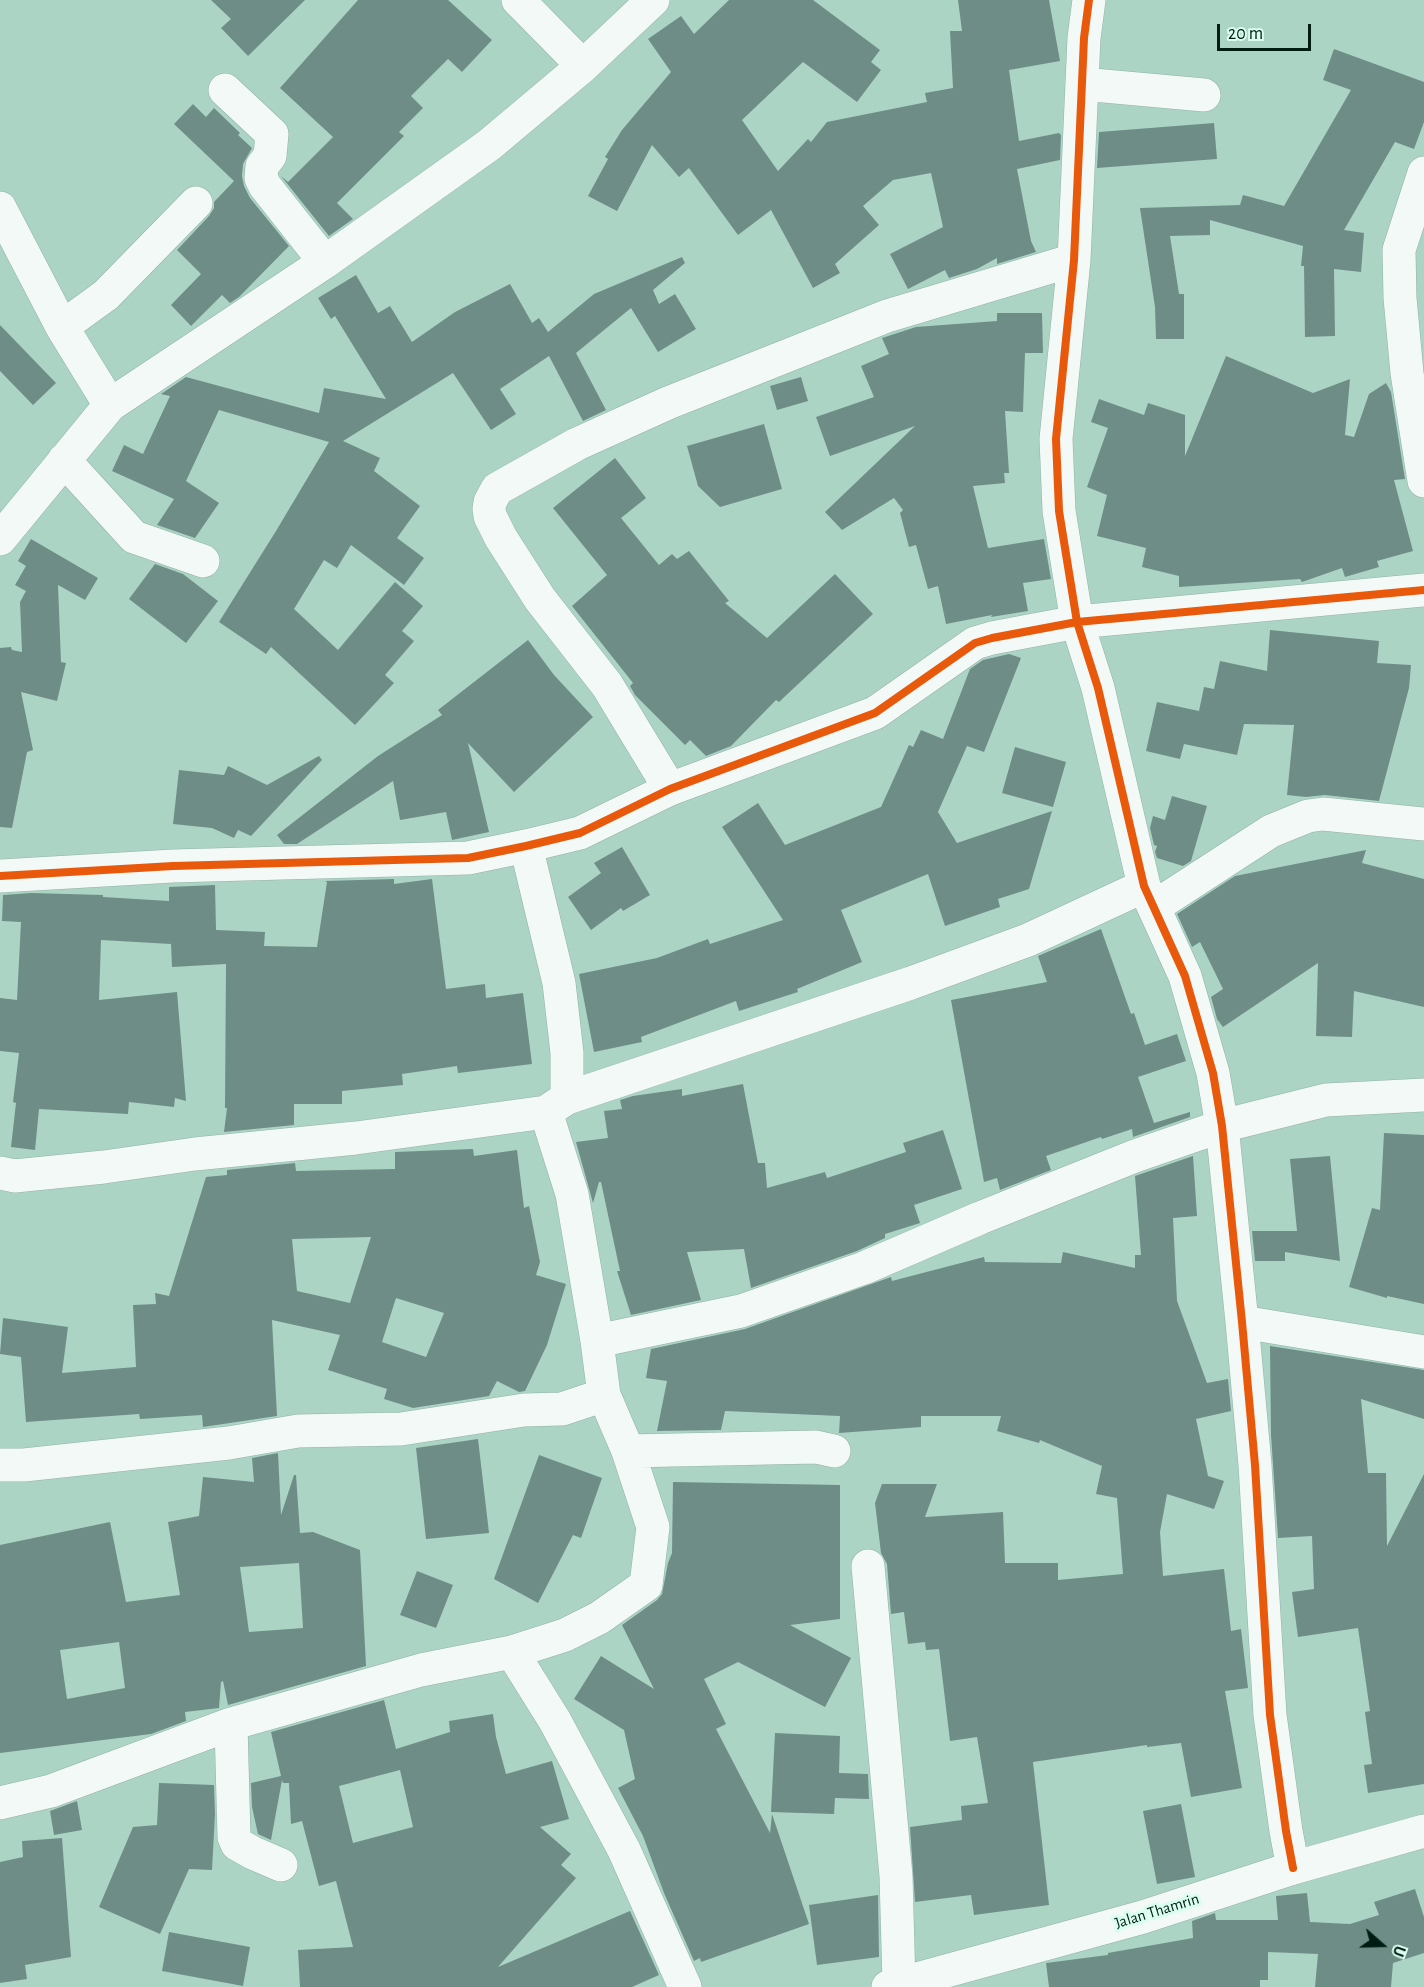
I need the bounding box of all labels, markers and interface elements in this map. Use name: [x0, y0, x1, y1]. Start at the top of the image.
scale bar: [1220, 12, 1314, 50]
text: 20 m: [1228, 25, 1263, 43]
street label: Jalan Thamrin: [1112, 1889, 1202, 1933]
north arrow: [1352, 1915, 1412, 1975]
text: U: [1390, 1944, 1408, 1959]

